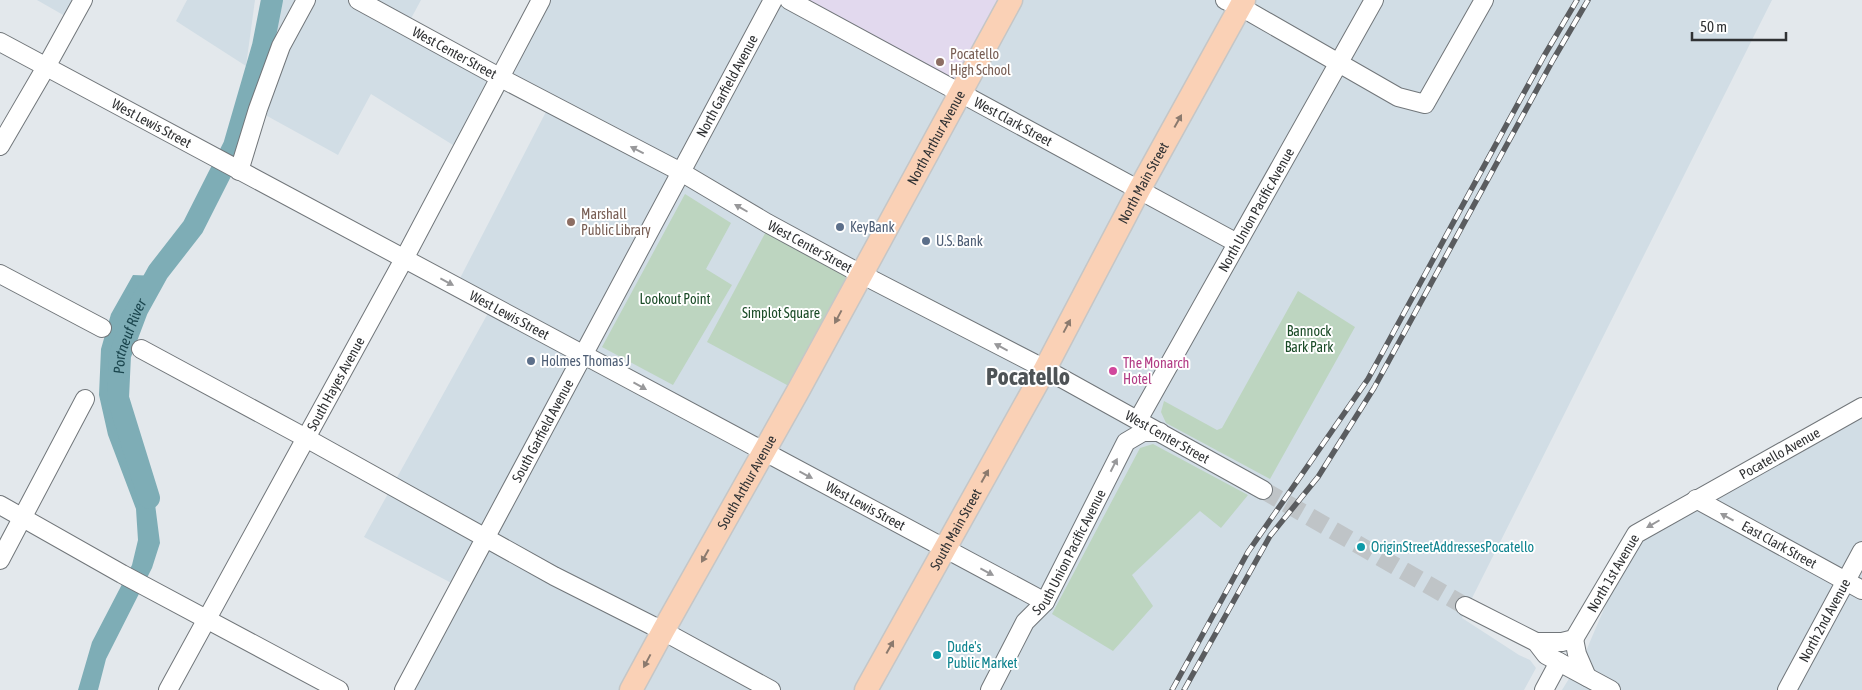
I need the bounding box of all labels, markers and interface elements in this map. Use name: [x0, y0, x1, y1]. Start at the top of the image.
scale bar: [1692, 10, 1786, 42]
text: 50 m: [1700, 18, 1727, 35]
street label: West Center Street: [410, 23, 499, 82]
street label: North Garfield Avenue: [693, 32, 761, 140]
place label: Pocatello High School: [950, 46, 1011, 78]
marker: Pocatello High School: [934, 56, 946, 68]
street label: North Arthur Avenue: [904, 88, 968, 188]
street label: West Clark Street: [971, 94, 1055, 149]
street label: West Lewis Street: [109, 95, 194, 151]
one-way arrow: [1173, 114, 1182, 128]
street label: North Main Street: [1115, 139, 1172, 226]
street label: North Union Pacific Avenue: [1215, 145, 1297, 275]
one-way arrow: [630, 146, 645, 154]
one-way arrow: [735, 203, 748, 212]
place label: Marshall Public Library: [581, 206, 651, 238]
marker: Marshall Public Library: [565, 216, 577, 228]
street label: West Center Street: [765, 217, 855, 276]
place label: KeyBank: [850, 219, 895, 235]
marker: KeyBank: [834, 221, 846, 233]
place label: U.S. Bank: [936, 233, 983, 249]
marker: U.S. Bank: [920, 235, 932, 247]
one-way arrow: [440, 278, 454, 286]
street label: West Lewis Street: [467, 287, 552, 343]
park label: Lookout Point: [639, 291, 711, 307]
water label: Portneuf River: [110, 295, 150, 374]
park label: Simplot Square: [742, 305, 820, 321]
one-way arrow: [834, 309, 842, 324]
one-way arrow: [1063, 318, 1071, 333]
park label: Bannock Bark Park: [1285, 323, 1333, 355]
street label: South Hayes Avenue: [304, 334, 368, 433]
one-way arrow: [994, 343, 1008, 351]
place label: Holmes Thomas J: [541, 353, 630, 369]
marker: Holmes Thomas J: [525, 355, 537, 367]
place label: The Monarch Hotel: [1123, 355, 1189, 387]
district label: Pocatello: [986, 363, 1070, 390]
marker: The Monarch Hotel: [1107, 365, 1119, 377]
street label: South Garfield Avenue: [509, 377, 577, 485]
one-way arrow: [633, 382, 648, 390]
street label: West Center Street: [1123, 407, 1212, 467]
street label: Pocatello Avenue: [1736, 424, 1823, 482]
street label: South Arthur Avenue: [714, 432, 780, 532]
one-way arrow: [1110, 457, 1118, 472]
one-way arrow: [981, 469, 989, 483]
one-way arrow: [798, 471, 813, 479]
street label: West Lewis Street: [823, 478, 908, 534]
street label: South Main Street: [927, 486, 985, 573]
street label: South Union Pacific Avenue: [1029, 487, 1109, 618]
one-way arrow: [1720, 512, 1734, 521]
street label: East Clark Street: [1739, 518, 1820, 572]
one-way arrow: [1647, 519, 1660, 528]
street label: North 1st Avenue: [1584, 531, 1642, 615]
place label: OriginStreetAddressesPocatello: [1371, 539, 1534, 555]
marker: OriginStreetAddressesPocatello: [1355, 541, 1367, 553]
one-way arrow: [701, 548, 709, 563]
one-way arrow: [980, 568, 994, 576]
street label: North 2nd Avenue: [1796, 576, 1853, 665]
place label: Dude's Public Market: [947, 639, 1018, 671]
one-way arrow: [886, 640, 894, 655]
marker: Dude's Public Market: [931, 649, 943, 661]
one-way arrow: [643, 653, 651, 668]

